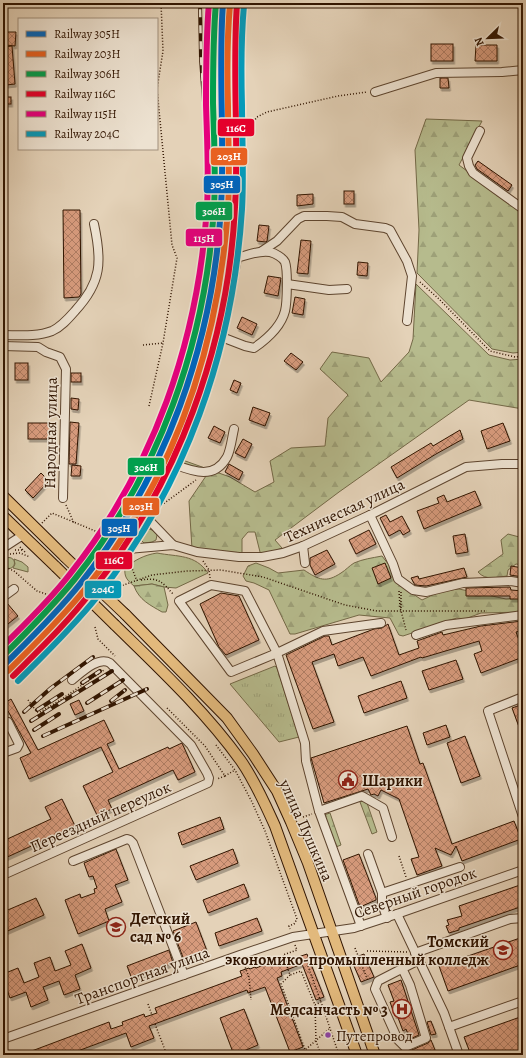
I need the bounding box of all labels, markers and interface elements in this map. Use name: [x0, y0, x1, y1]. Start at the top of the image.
legend: [18, 18, 158, 150]
north arrow: [468, 18, 508, 58]
text: Railway 305Н: [54, 26, 120, 42]
text: N: [471, 35, 488, 48]
text: Railway 203Н: [54, 46, 121, 62]
text: Railway 306Н: [54, 66, 120, 82]
text: Railway 116С: [54, 86, 116, 102]
text: Railway 115Н: [54, 106, 117, 122]
line badge: 116С: [217, 118, 255, 137]
text: 116С: [226, 121, 246, 136]
text: Railway 204С: [54, 126, 119, 142]
line badge: 203Н: [210, 147, 248, 166]
text: 203Н: [217, 149, 241, 164]
line badge: 305Н: [203, 175, 241, 194]
text: 305Н: [210, 177, 234, 192]
line badge: 306Н: [195, 201, 233, 221]
text: 306Н: [202, 204, 226, 219]
line badge: 115Н: [185, 228, 223, 247]
text: 115Н: [194, 231, 214, 246]
street label: Народная улица: [39, 376, 63, 489]
line badge: 306Н: [127, 457, 165, 476]
text: 306Н: [134, 460, 158, 475]
street label: Техническая улица: [281, 473, 409, 548]
line badge: 203Н: [122, 497, 160, 516]
text: 203Н: [129, 499, 153, 514]
line badge: 305Н: [101, 518, 138, 537]
text: 305Н: [107, 521, 131, 536]
line badge: 116С: [95, 551, 133, 570]
text: 116С: [104, 553, 124, 568]
line badge: 204С: [84, 580, 122, 599]
text: 204С: [92, 582, 115, 597]
public building icon: Шарики: [337, 769, 359, 791]
place label: Шарики: [362, 770, 423, 792]
street label: улица Пушкина: [273, 775, 339, 886]
street label: Переездный переулок: [26, 776, 174, 858]
street label: Северный городок: [351, 862, 480, 924]
place label: Детский сад № 6: [130, 908, 190, 948]
school or university icon: Детский сад № 6: [105, 916, 127, 938]
place label: Томский экономико-промышленный колледж: [225, 931, 490, 971]
school or university icon: Томский экономико-промышленный колледж: [492, 939, 514, 961]
street label: Транспортная улица: [72, 941, 213, 1010]
hospital icon: Медсанчасть № 3: [391, 998, 413, 1020]
place label: Медсанчасть № 3: [270, 999, 388, 1021]
place label: Путепровод: [336, 1026, 413, 1046]
marker: Путепровод: [323, 1030, 333, 1040]

